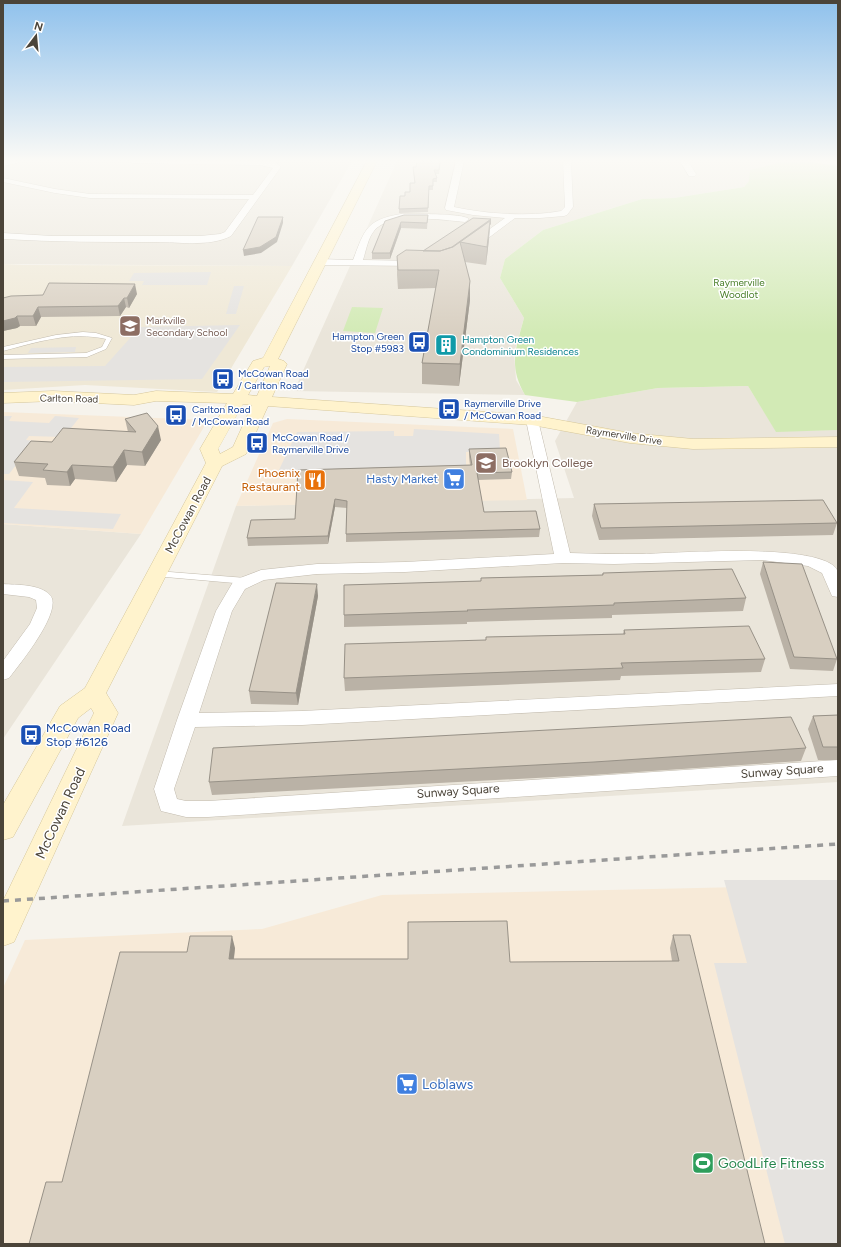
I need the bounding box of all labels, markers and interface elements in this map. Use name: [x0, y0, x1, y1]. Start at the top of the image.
north arrow: [16, 16, 56, 56]
text: N: [33, 19, 45, 34]
park label: Raymerville Woodlot: [713, 276, 765, 301]
school or university icon: Markville Secondary School: [117, 313, 143, 339]
place label: Markville Secondary School: [146, 314, 227, 339]
bus stop icon: Hampton Green Stop #5983: [406, 329, 432, 355]
place label: Hampton Green Stop #5983: [332, 330, 404, 355]
building icon: Hampton Green Condominium Residences: [433, 332, 459, 358]
place label: Hampton Green Condominium Residences: [462, 333, 579, 358]
bus stop icon: McCowan Road / Carlton Road: [210, 366, 236, 392]
place label: McCowan Road / Carlton Road: [238, 367, 309, 392]
street label: Carlton Road: [40, 391, 98, 406]
bus stop icon: Raymerville Drive / McCowan Road: [436, 396, 462, 422]
place label: Raymerville Drive / McCowan Road: [464, 397, 541, 422]
bus stop icon: Carlton Road / McCowan Road: [163, 402, 189, 428]
place label: Carlton Road / McCowan Road: [192, 403, 269, 428]
street label: Raymerville Drive: [585, 423, 663, 448]
bus stop icon: McCowan Road / Raymerville Drive: [244, 430, 270, 456]
place label: McCowan Road / Raymerville Drive: [272, 431, 349, 456]
school or university icon: Brooklyn College: [473, 450, 499, 476]
place label: Brooklyn College: [502, 456, 593, 470]
place label: Phoenix Restaurant: [242, 466, 300, 494]
supermarket icon: Hasty Market: [441, 466, 467, 492]
restaurant icon: Phoenix Restaurant: [302, 467, 328, 493]
place label: Hasty Market: [366, 472, 438, 486]
street label: McCowan Road: [162, 474, 214, 556]
place label: McCowan Road Stop #6126: [46, 721, 131, 749]
bus stop icon: McCowan Road Stop #6126: [18, 722, 44, 748]
street label: Sunway Square: [740, 761, 824, 781]
street label: McCowan Road: [32, 765, 89, 862]
street label: Sunway Square: [416, 781, 500, 801]
supermarket icon: Loblaws: [394, 1071, 420, 1097]
place label: Loblaws: [422, 1076, 473, 1093]
sports icon: GoodLife Fitness: [690, 1150, 716, 1176]
place label: GoodLife Fitness: [718, 1155, 824, 1172]

